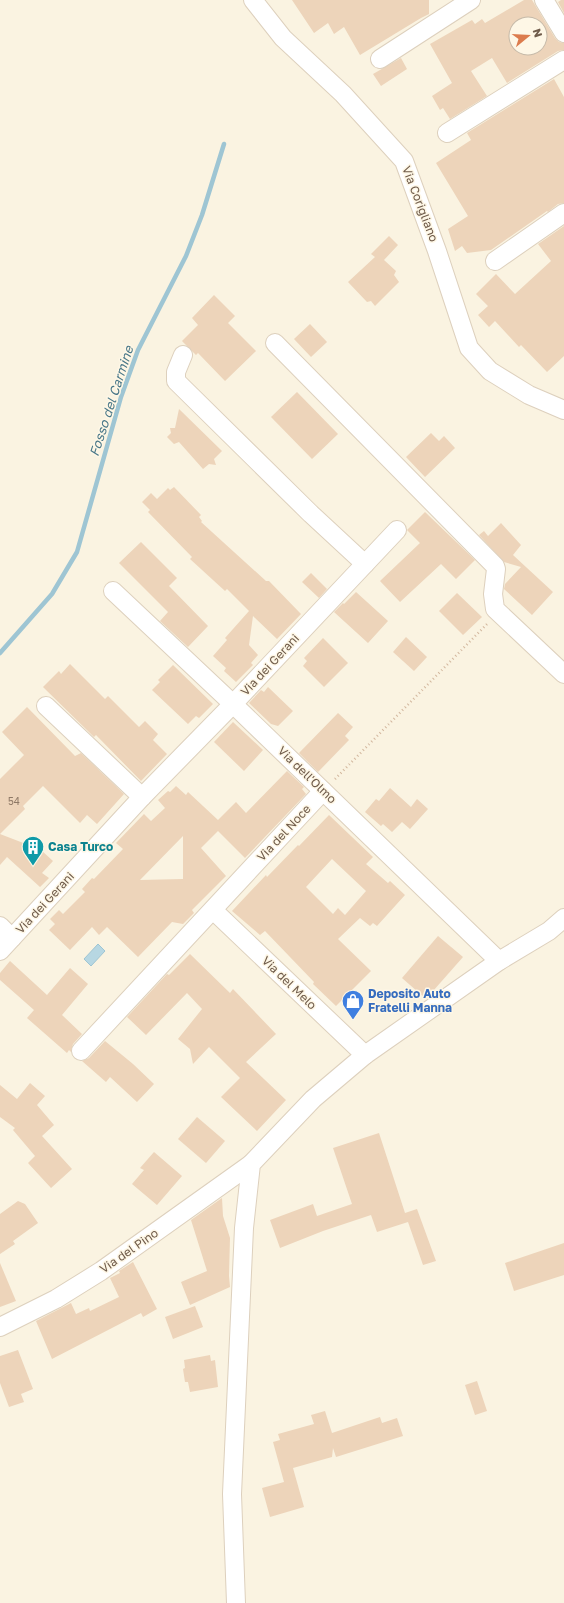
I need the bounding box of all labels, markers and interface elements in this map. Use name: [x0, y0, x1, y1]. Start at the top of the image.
north arrow: [508, 16, 548, 56]
text: N: [531, 27, 545, 39]
street label: Via Corigliano: [399, 164, 442, 244]
water label: Fosso del Carmine: [86, 342, 137, 458]
street label: Via dei Gerani: [237, 631, 302, 699]
street label: Via dell'Olmo: [275, 743, 340, 806]
house number: 54: [8, 795, 20, 807]
street label: Via del Noce: [254, 801, 314, 864]
building icon: Casa Turco: [20, 834, 46, 867]
place label: Casa Turco: [48, 839, 113, 854]
street label: Via dei Gerani: [12, 869, 77, 937]
street label: Via del Melo: [259, 953, 320, 1012]
place label: Deposito Auto Fratelli Manna: [368, 986, 452, 1015]
shop icon: Deposito Auto Fratelli Manna: [340, 988, 366, 1021]
street label: Via del Pino: [97, 1225, 161, 1276]

